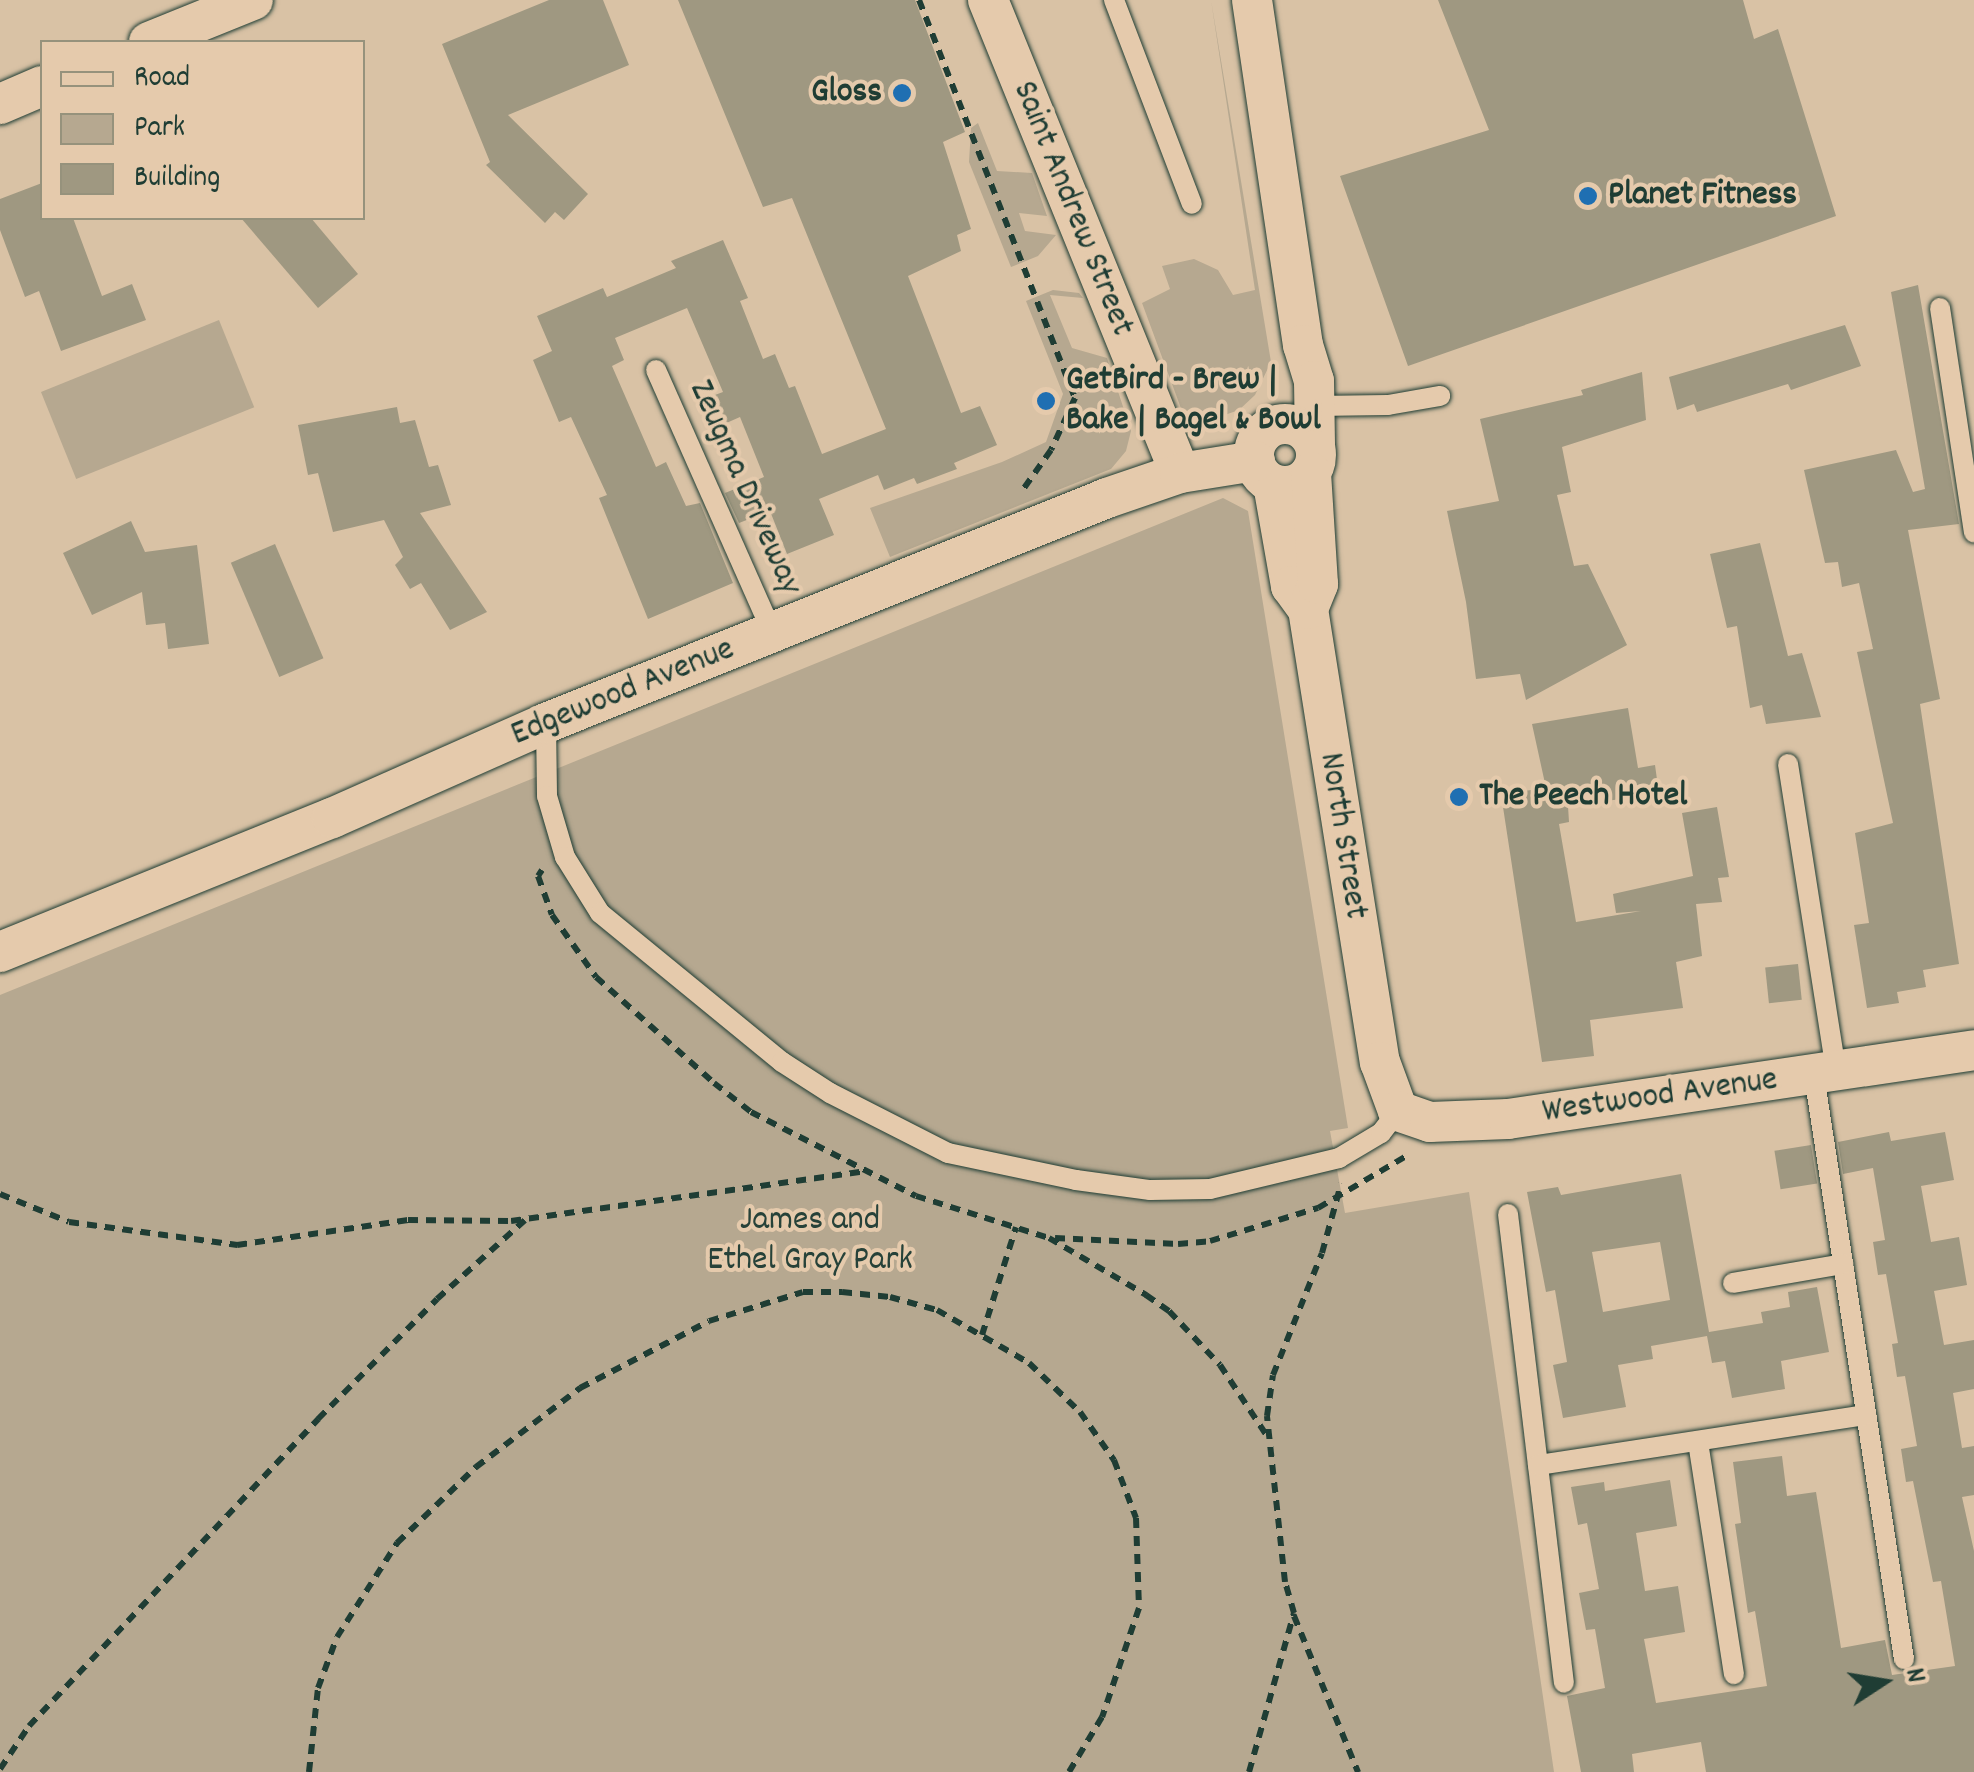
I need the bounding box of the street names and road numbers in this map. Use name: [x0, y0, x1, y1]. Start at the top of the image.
street label: Saint Andrew Street: [1002, 75, 1142, 343]
street label: Zeugma Driveway: [678, 374, 810, 602]
street label: Edgewood Avenue: [505, 629, 741, 757]
street label: North Street: [1308, 750, 1376, 922]
street label: Westwood Avenue: [1540, 1060, 1780, 1134]

